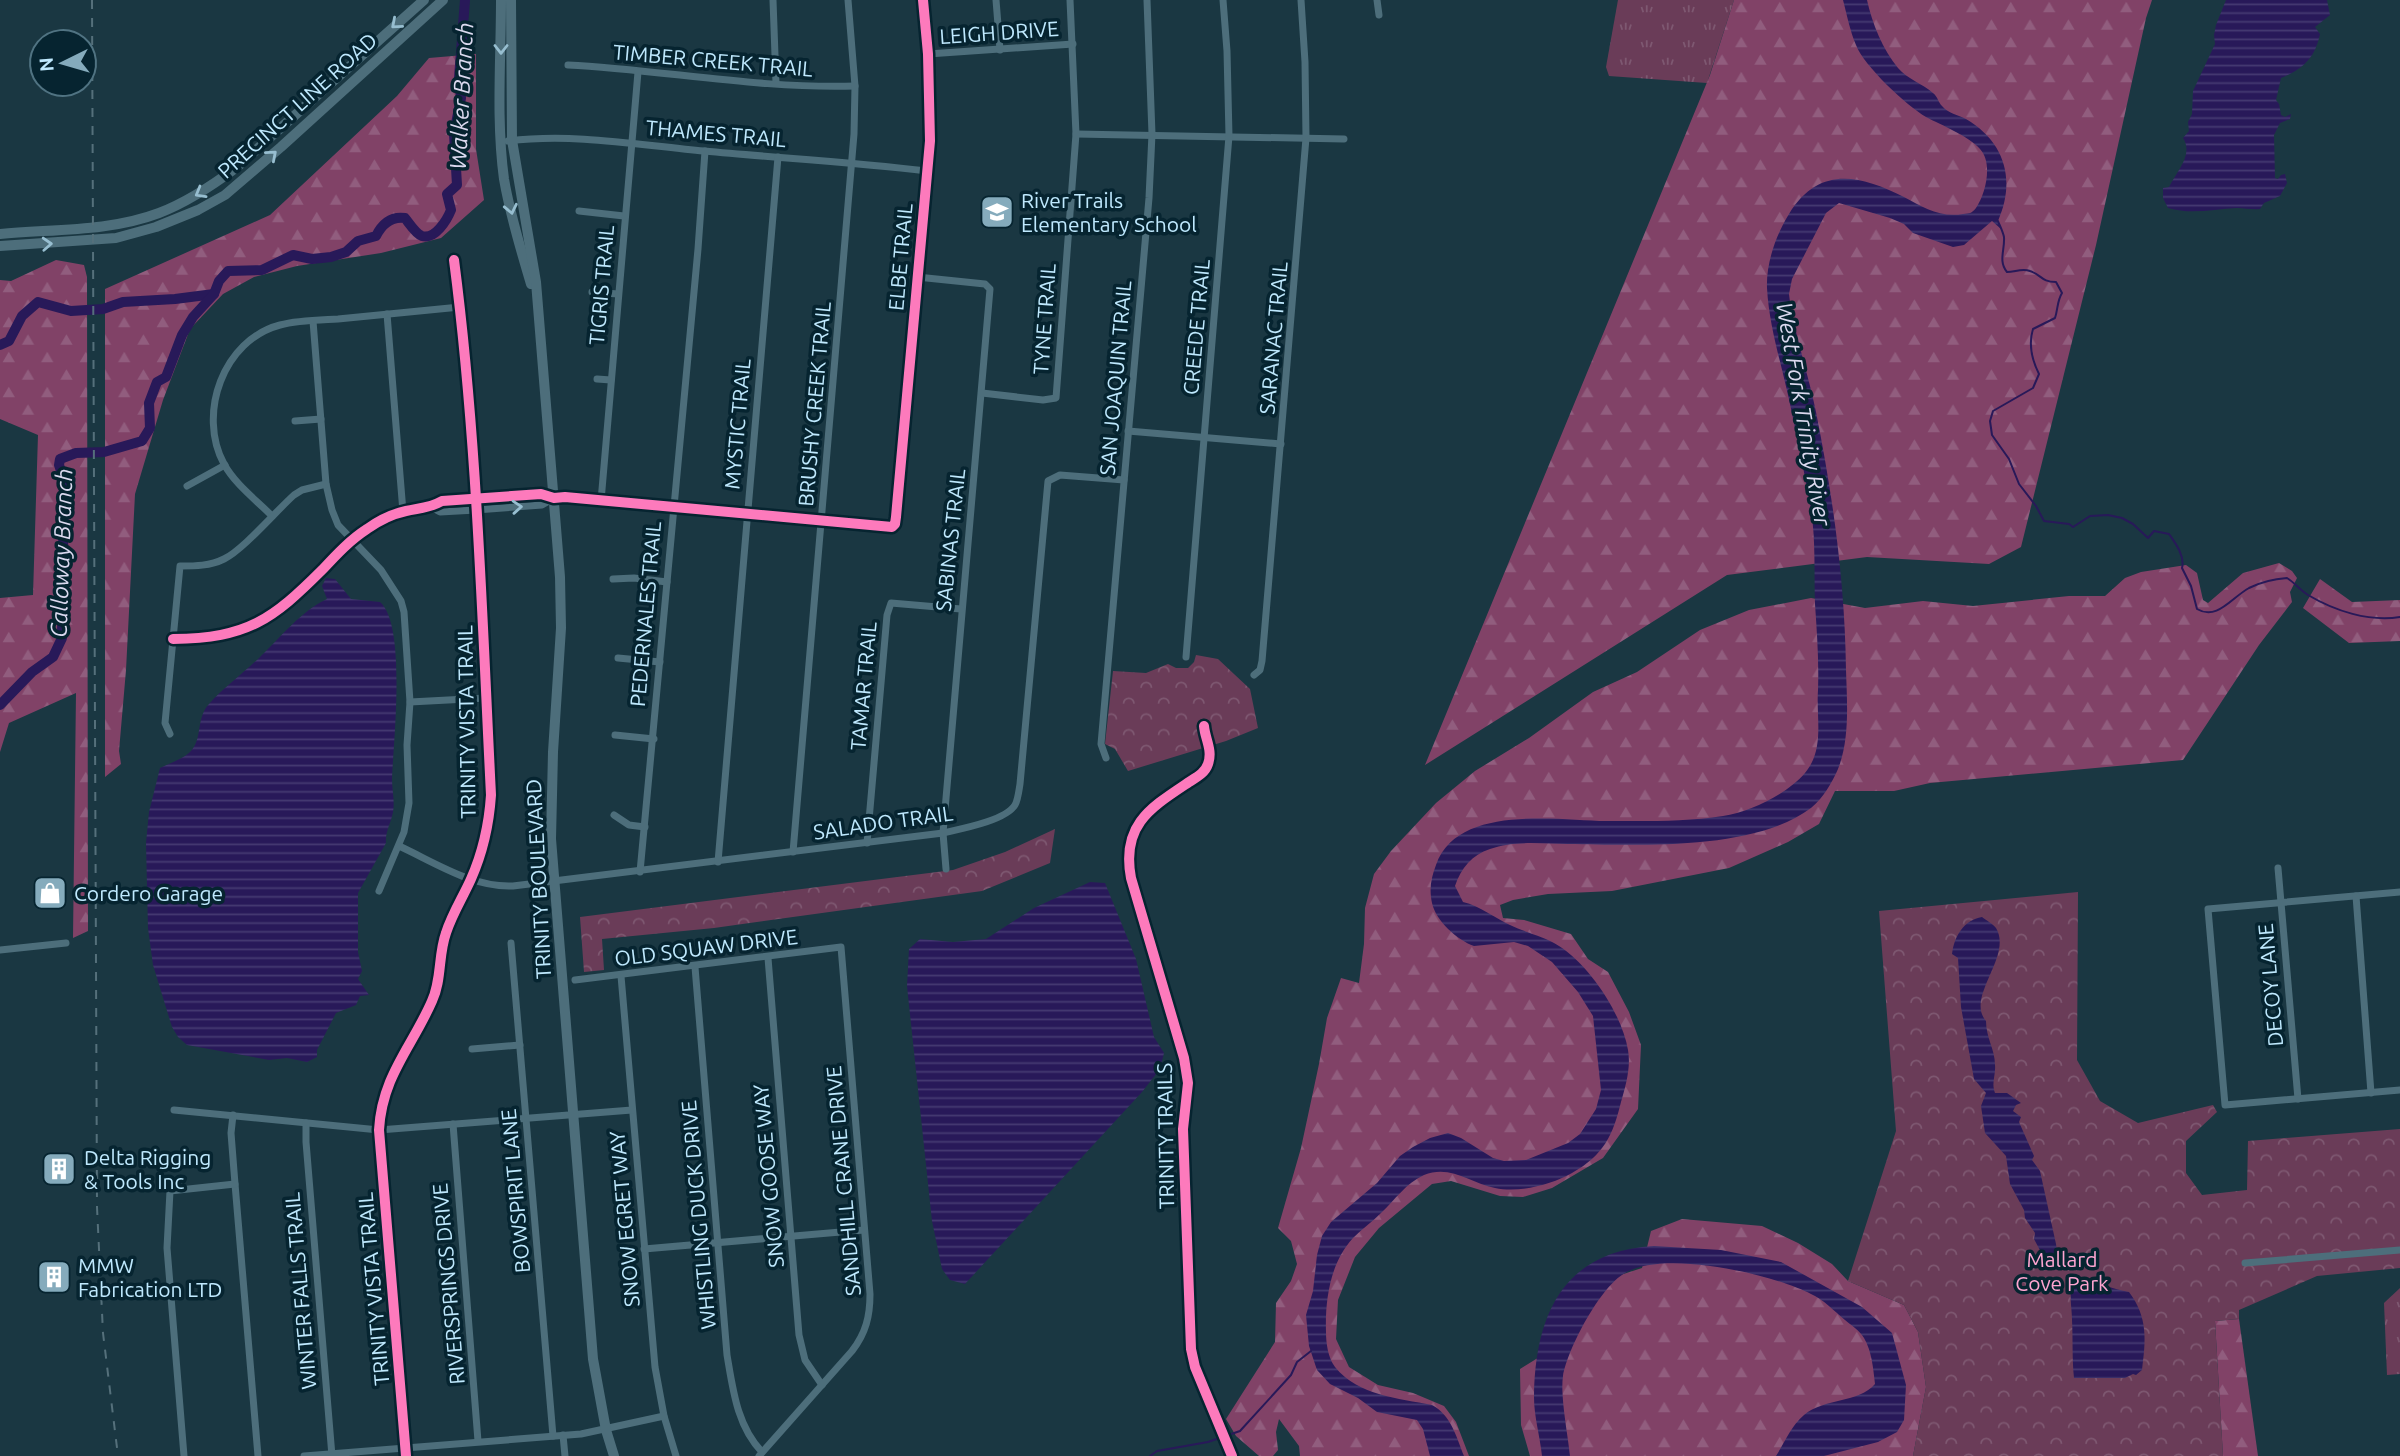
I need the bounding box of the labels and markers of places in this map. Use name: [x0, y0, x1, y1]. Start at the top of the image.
place label: River Trails Elementary School: [1021, 188, 1197, 236]
school or university icon: River Trails Elementary School: [978, 193, 1016, 231]
shop icon: Cordero Garage: [31, 874, 69, 912]
place label: Cordero Garage: [74, 881, 223, 905]
place label: Delta Rigging & Tools Inc: [84, 1145, 211, 1193]
building icon: Delta Rigging & Tools Inc: [40, 1150, 78, 1188]
place label: MMW Fabrication LTD: [78, 1253, 222, 1301]
building icon: MMW Fabrication LTD: [35, 1258, 73, 1296]

